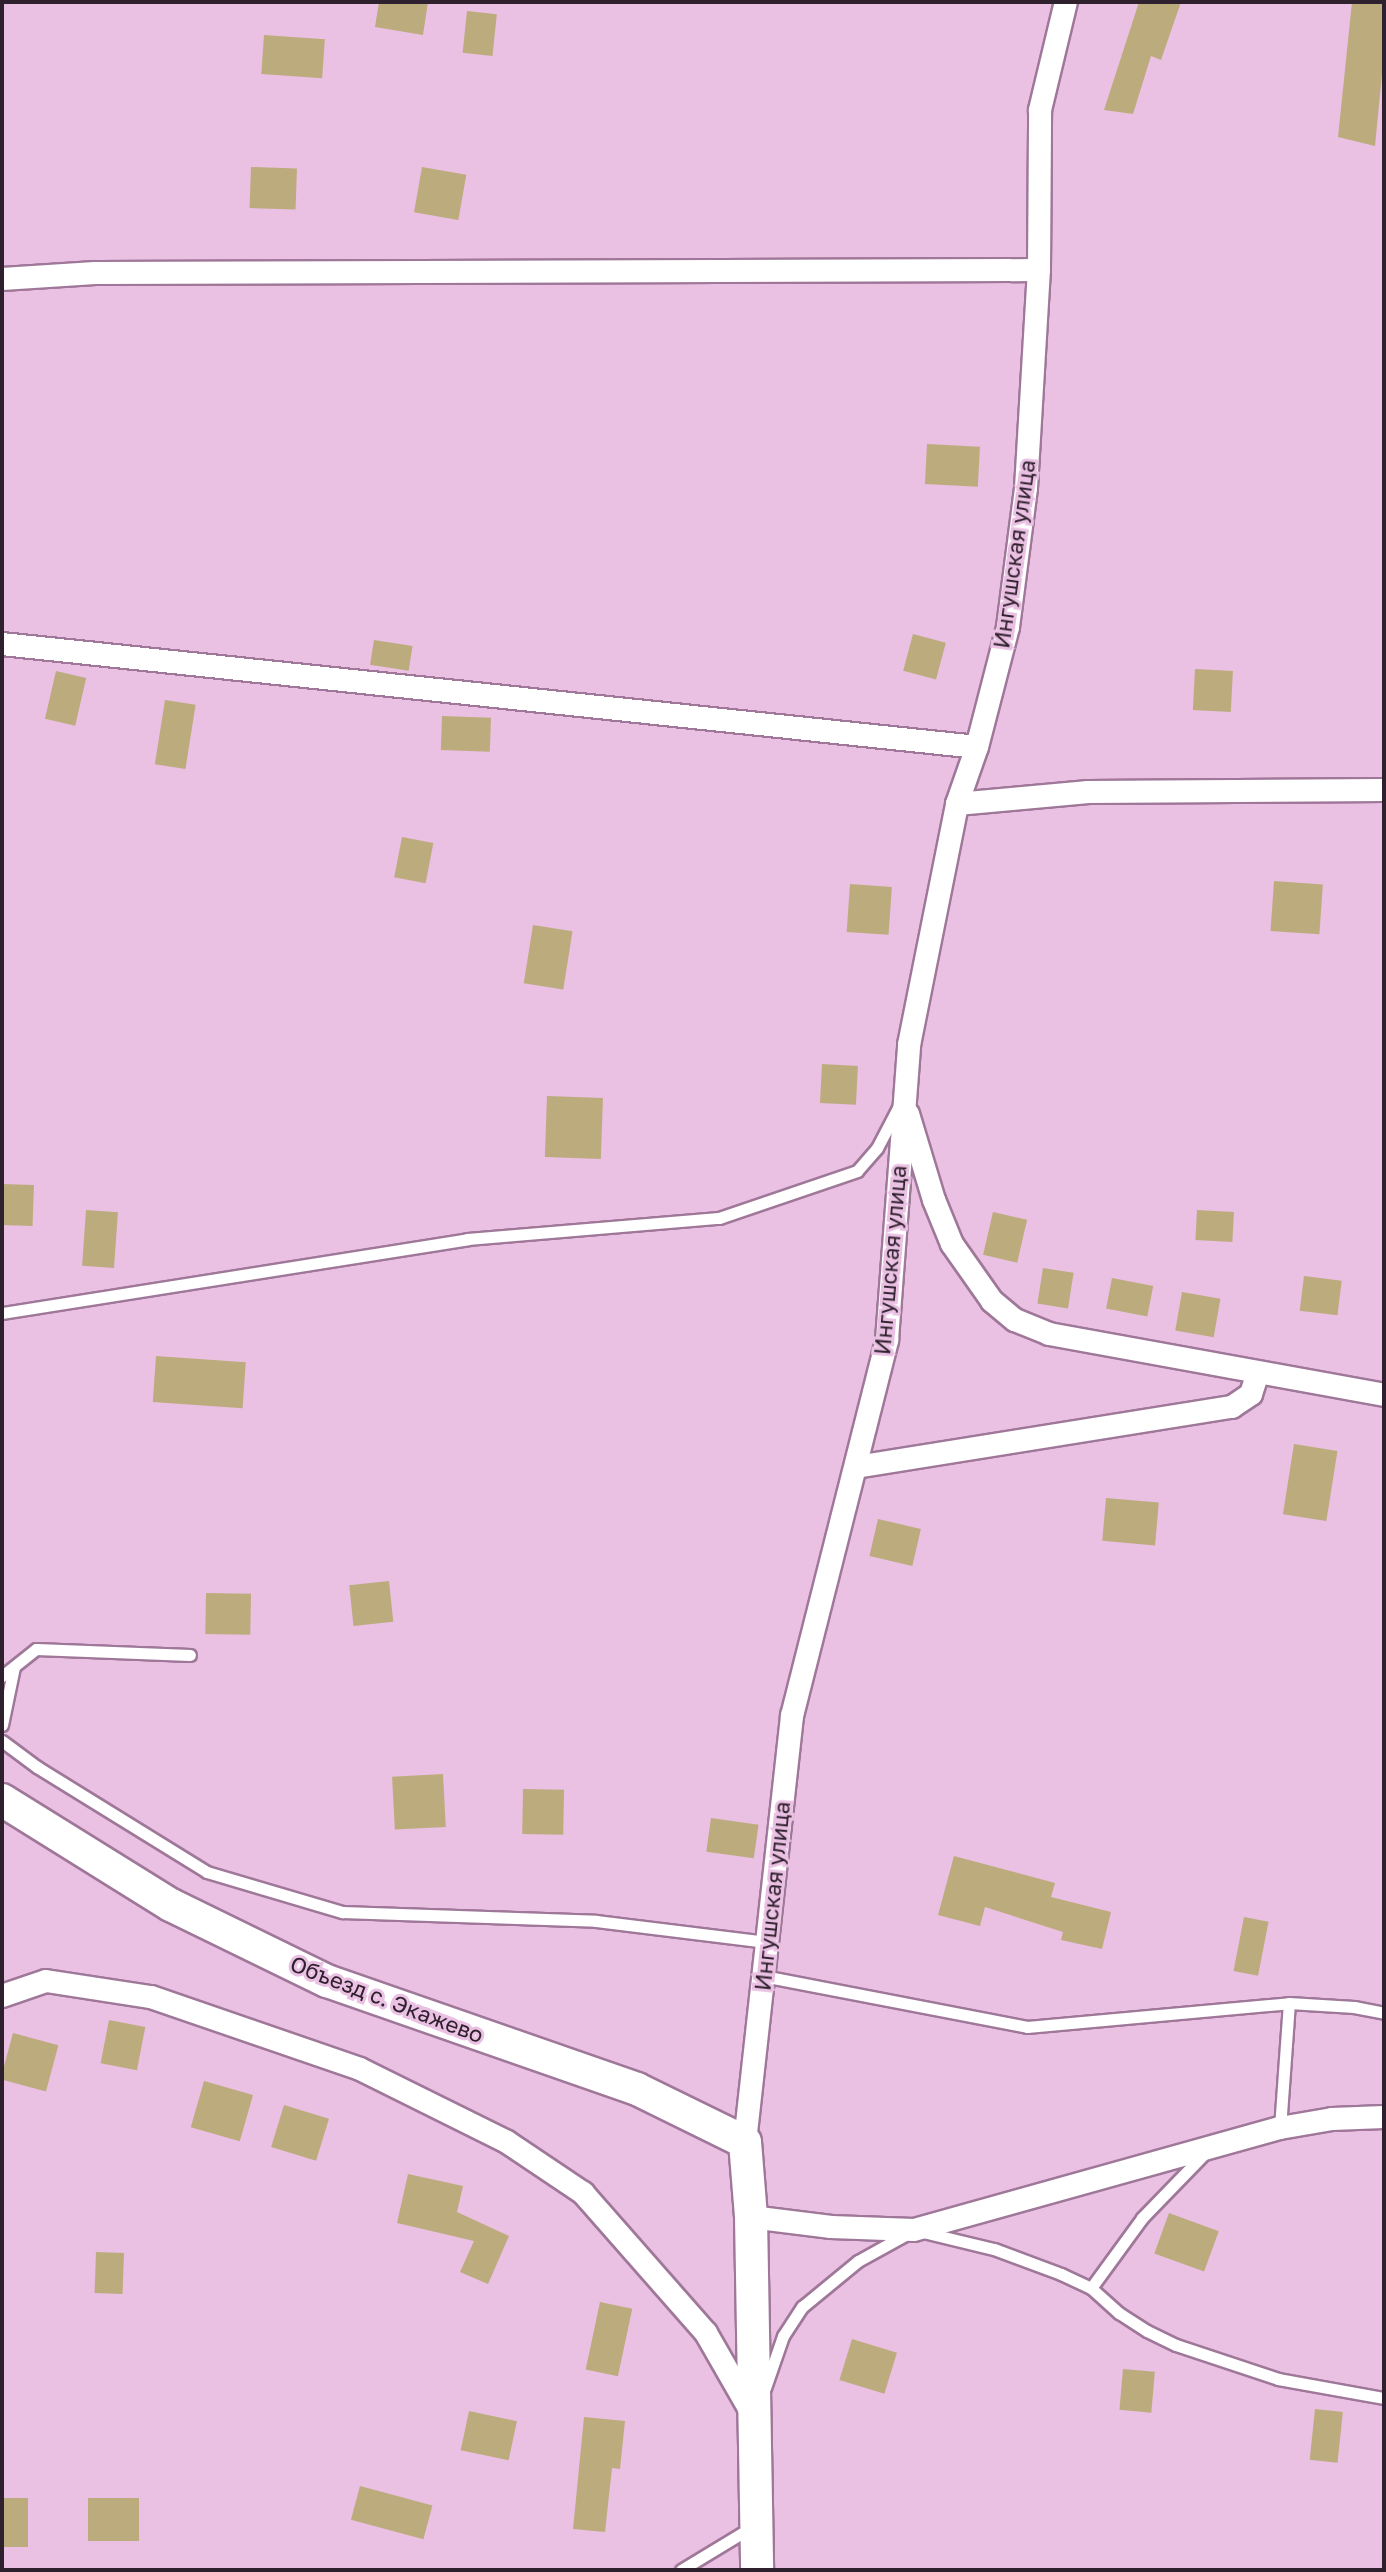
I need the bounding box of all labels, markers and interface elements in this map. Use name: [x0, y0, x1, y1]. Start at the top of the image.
street label: Ингушская улица: [988, 458, 1040, 650]
street label: Ингушская улица: [869, 1164, 911, 1356]
street label: Ингушская улица: [749, 1800, 795, 1992]
street label: Объезд с. Экажево: [287, 1950, 487, 2048]

